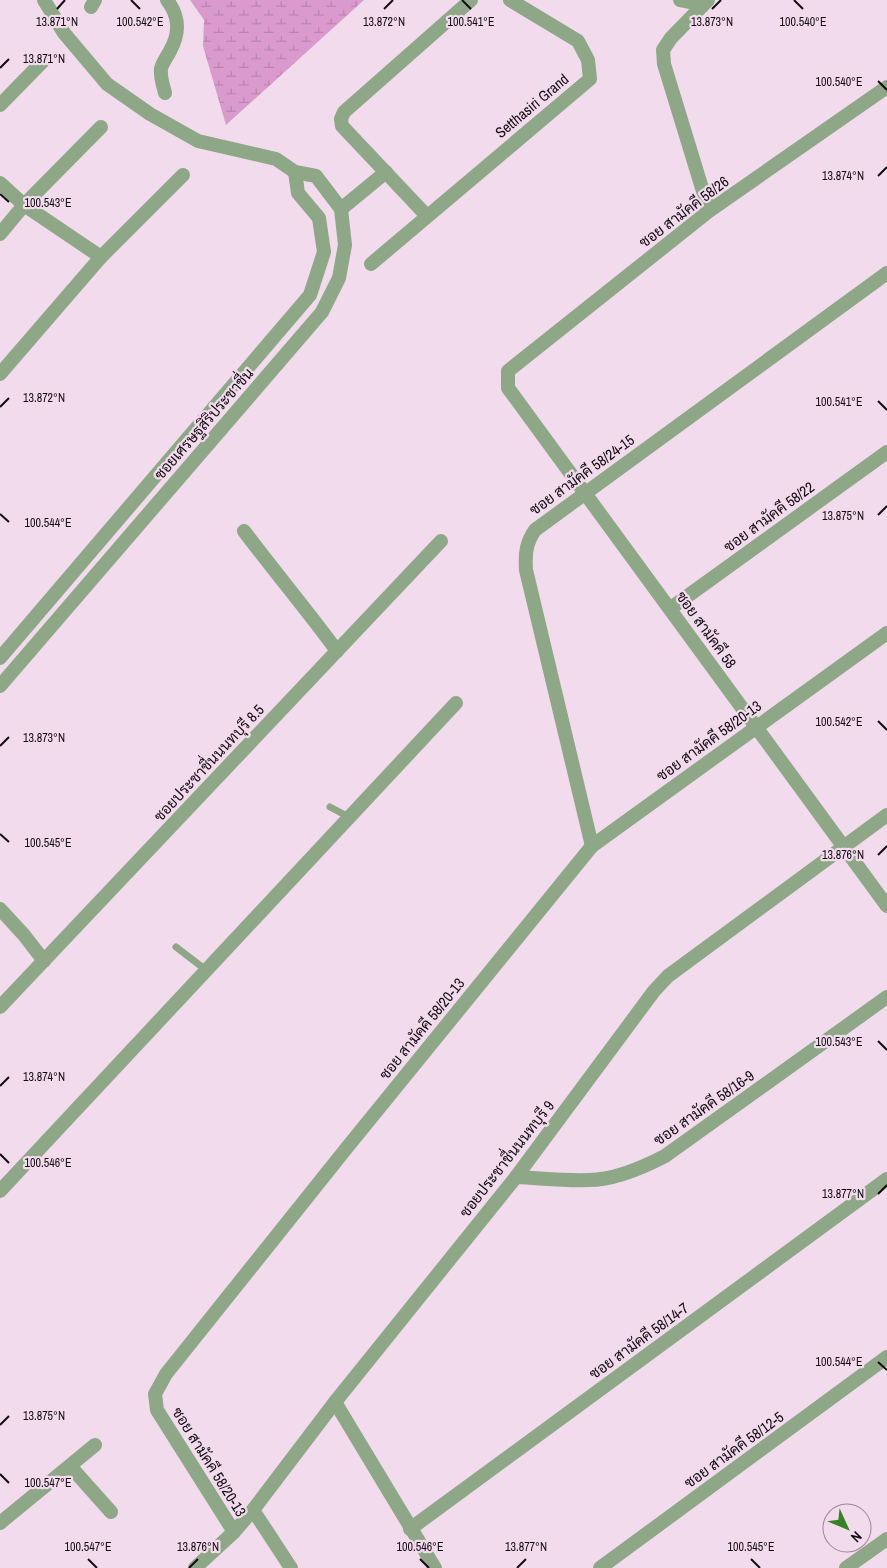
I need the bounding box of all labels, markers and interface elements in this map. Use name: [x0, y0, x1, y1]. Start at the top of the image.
text: 13.871°N: [36, 14, 78, 30]
text: 100.542°E: [117, 14, 163, 30]
text: 13.872°N: [363, 14, 405, 30]
text: 100.541°E: [448, 14, 494, 30]
text: 13.873°N: [691, 14, 733, 30]
text: 100.540°E: [780, 14, 826, 30]
text: 13.871°N: [23, 51, 65, 67]
street label: Setthasiri Grand: [490, 69, 573, 143]
text: 100.540°E: [816, 74, 862, 90]
text: 13.874°N: [822, 168, 864, 184]
street label: ซอย สามัคคี 58/26: [634, 171, 733, 252]
text: 100.543°E: [25, 195, 71, 211]
street label: ซอยเศรษฐสิริประชาชื่น: [146, 361, 258, 484]
text: 13.872°N: [23, 390, 65, 406]
text: 100.541°E: [816, 394, 862, 410]
street label: ซอย สามัคคี 58/24-15: [525, 429, 639, 520]
street label: ซอย สามัคคี 58/22: [719, 476, 818, 557]
text: 13.875°N: [822, 508, 864, 524]
text: 100.544°E: [25, 515, 71, 531]
street label: ซอย สามัคคี 58: [671, 587, 742, 673]
street label: ซอย สามัคคี 58/20-13: [652, 695, 766, 786]
street label: ซอยประชาชื่นนนทบุรี 8.5: [146, 697, 269, 827]
text: 100.542°E: [816, 714, 862, 730]
text: 13.873°N: [23, 730, 65, 746]
text: 100.545°E: [25, 835, 71, 851]
text: 13.876°N: [822, 847, 864, 863]
street label: ซอย สามัคคี 58/20-13: [374, 973, 469, 1084]
text: 100.543°E: [816, 1034, 862, 1050]
street label: ซอย สามัคคี 58/16-9: [649, 1065, 758, 1150]
text: 13.874°N: [23, 1069, 65, 1085]
street label: ซอยประชาชื่นนนทบุรี 9: [451, 1093, 560, 1222]
text: 100.546°E: [25, 1155, 71, 1171]
text: 13.877°N: [822, 1186, 864, 1202]
street label: ซอย สามัคคี 58/14-7: [585, 1297, 693, 1384]
text: 100.544°E: [816, 1354, 862, 1370]
street label: ซอย สามัคคี 58/20-13: [167, 1403, 252, 1521]
street label: ซอย สามัคคี 58/12-5: [680, 1406, 788, 1493]
text: 13.875°N: [23, 1408, 65, 1424]
text: 100.547°E: [25, 1475, 71, 1491]
north arrow: [822, 1503, 872, 1553]
text: N: [847, 1528, 866, 1546]
text: 100.547°E: [65, 1539, 111, 1555]
text: 13.876°N: [177, 1539, 219, 1555]
text: 100.546°E: [397, 1539, 443, 1555]
text: 13.877°N: [505, 1539, 547, 1555]
text: 100.545°E: [728, 1539, 774, 1555]

